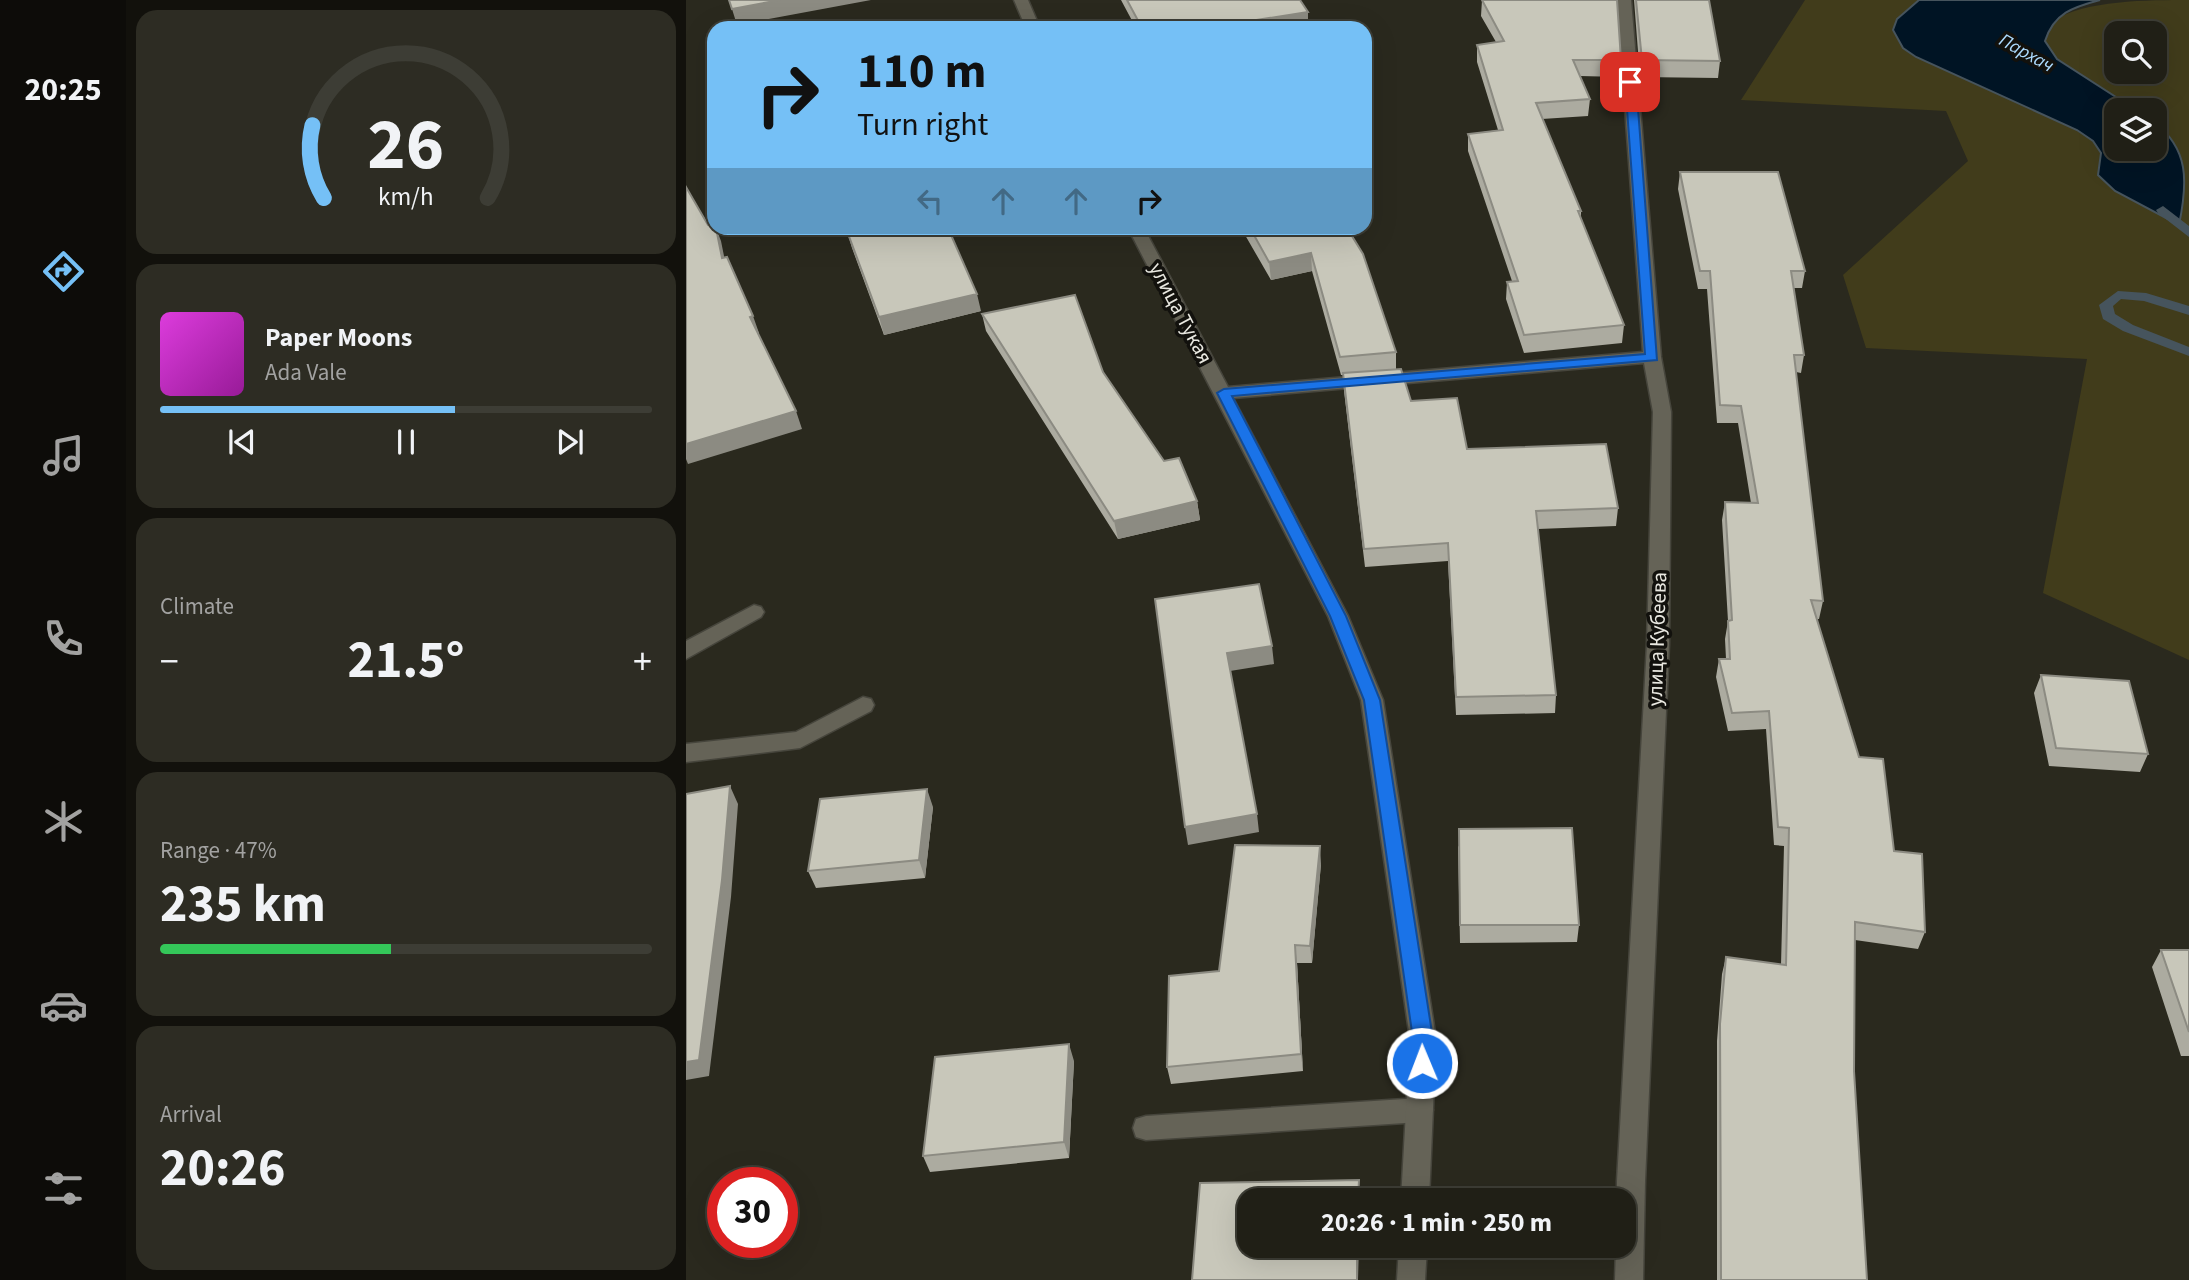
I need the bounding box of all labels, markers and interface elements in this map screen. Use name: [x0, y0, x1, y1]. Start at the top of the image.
map controls: [2104, 21, 2167, 161]
button: search: [2104, 21, 2167, 84]
water label: Пархач: [1994, 27, 2059, 79]
text: 110 m: [857, 37, 986, 107]
icon: right: [742, 49, 833, 140]
pin: [1600, 52, 1660, 112]
icon: arrive: [1611, 63, 1649, 101]
text: 20:25: [24, 67, 102, 113]
text: 26: [368, 93, 444, 197]
button: layers: [2104, 98, 2167, 161]
text: Turn right: [857, 102, 988, 148]
text: km/h: [378, 179, 434, 215]
icon: left: [911, 182, 949, 220]
icon: ahead: [984, 182, 1022, 220]
icon: ahead: [1057, 182, 1095, 220]
icon: right: [1130, 182, 1168, 220]
icon: directions: [39, 247, 88, 296]
street label: улица Тукая: [1142, 257, 1220, 369]
text: Paper Moons: [265, 319, 412, 356]
text: Ada Vale: [265, 356, 347, 389]
icon: previous: [223, 423, 261, 461]
icon: pause: [387, 423, 425, 461]
icon: next: [551, 423, 589, 461]
icon: music: [39, 431, 88, 480]
street label: улица Кубеева: [1640, 571, 1674, 707]
text: Climate: [160, 590, 234, 623]
icon: phone: [39, 614, 88, 663]
text: 21.5°: [348, 624, 464, 698]
text: −: [160, 635, 179, 689]
text: +: [633, 635, 652, 689]
icon: climate: [39, 797, 88, 846]
text: Range · 47%: [160, 834, 277, 867]
text: 235 km: [160, 868, 326, 942]
icon: car: [39, 981, 88, 1030]
position arrow: [1385, 1026, 1459, 1100]
text: Arrival: [160, 1098, 222, 1131]
text: 20:26: [160, 1132, 285, 1206]
icon: filters: [39, 1164, 88, 1213]
speed limit sign: 30: [707, 1167, 798, 1258]
text: 20:26 · 1 min · 250 m: [1321, 1204, 1552, 1241]

